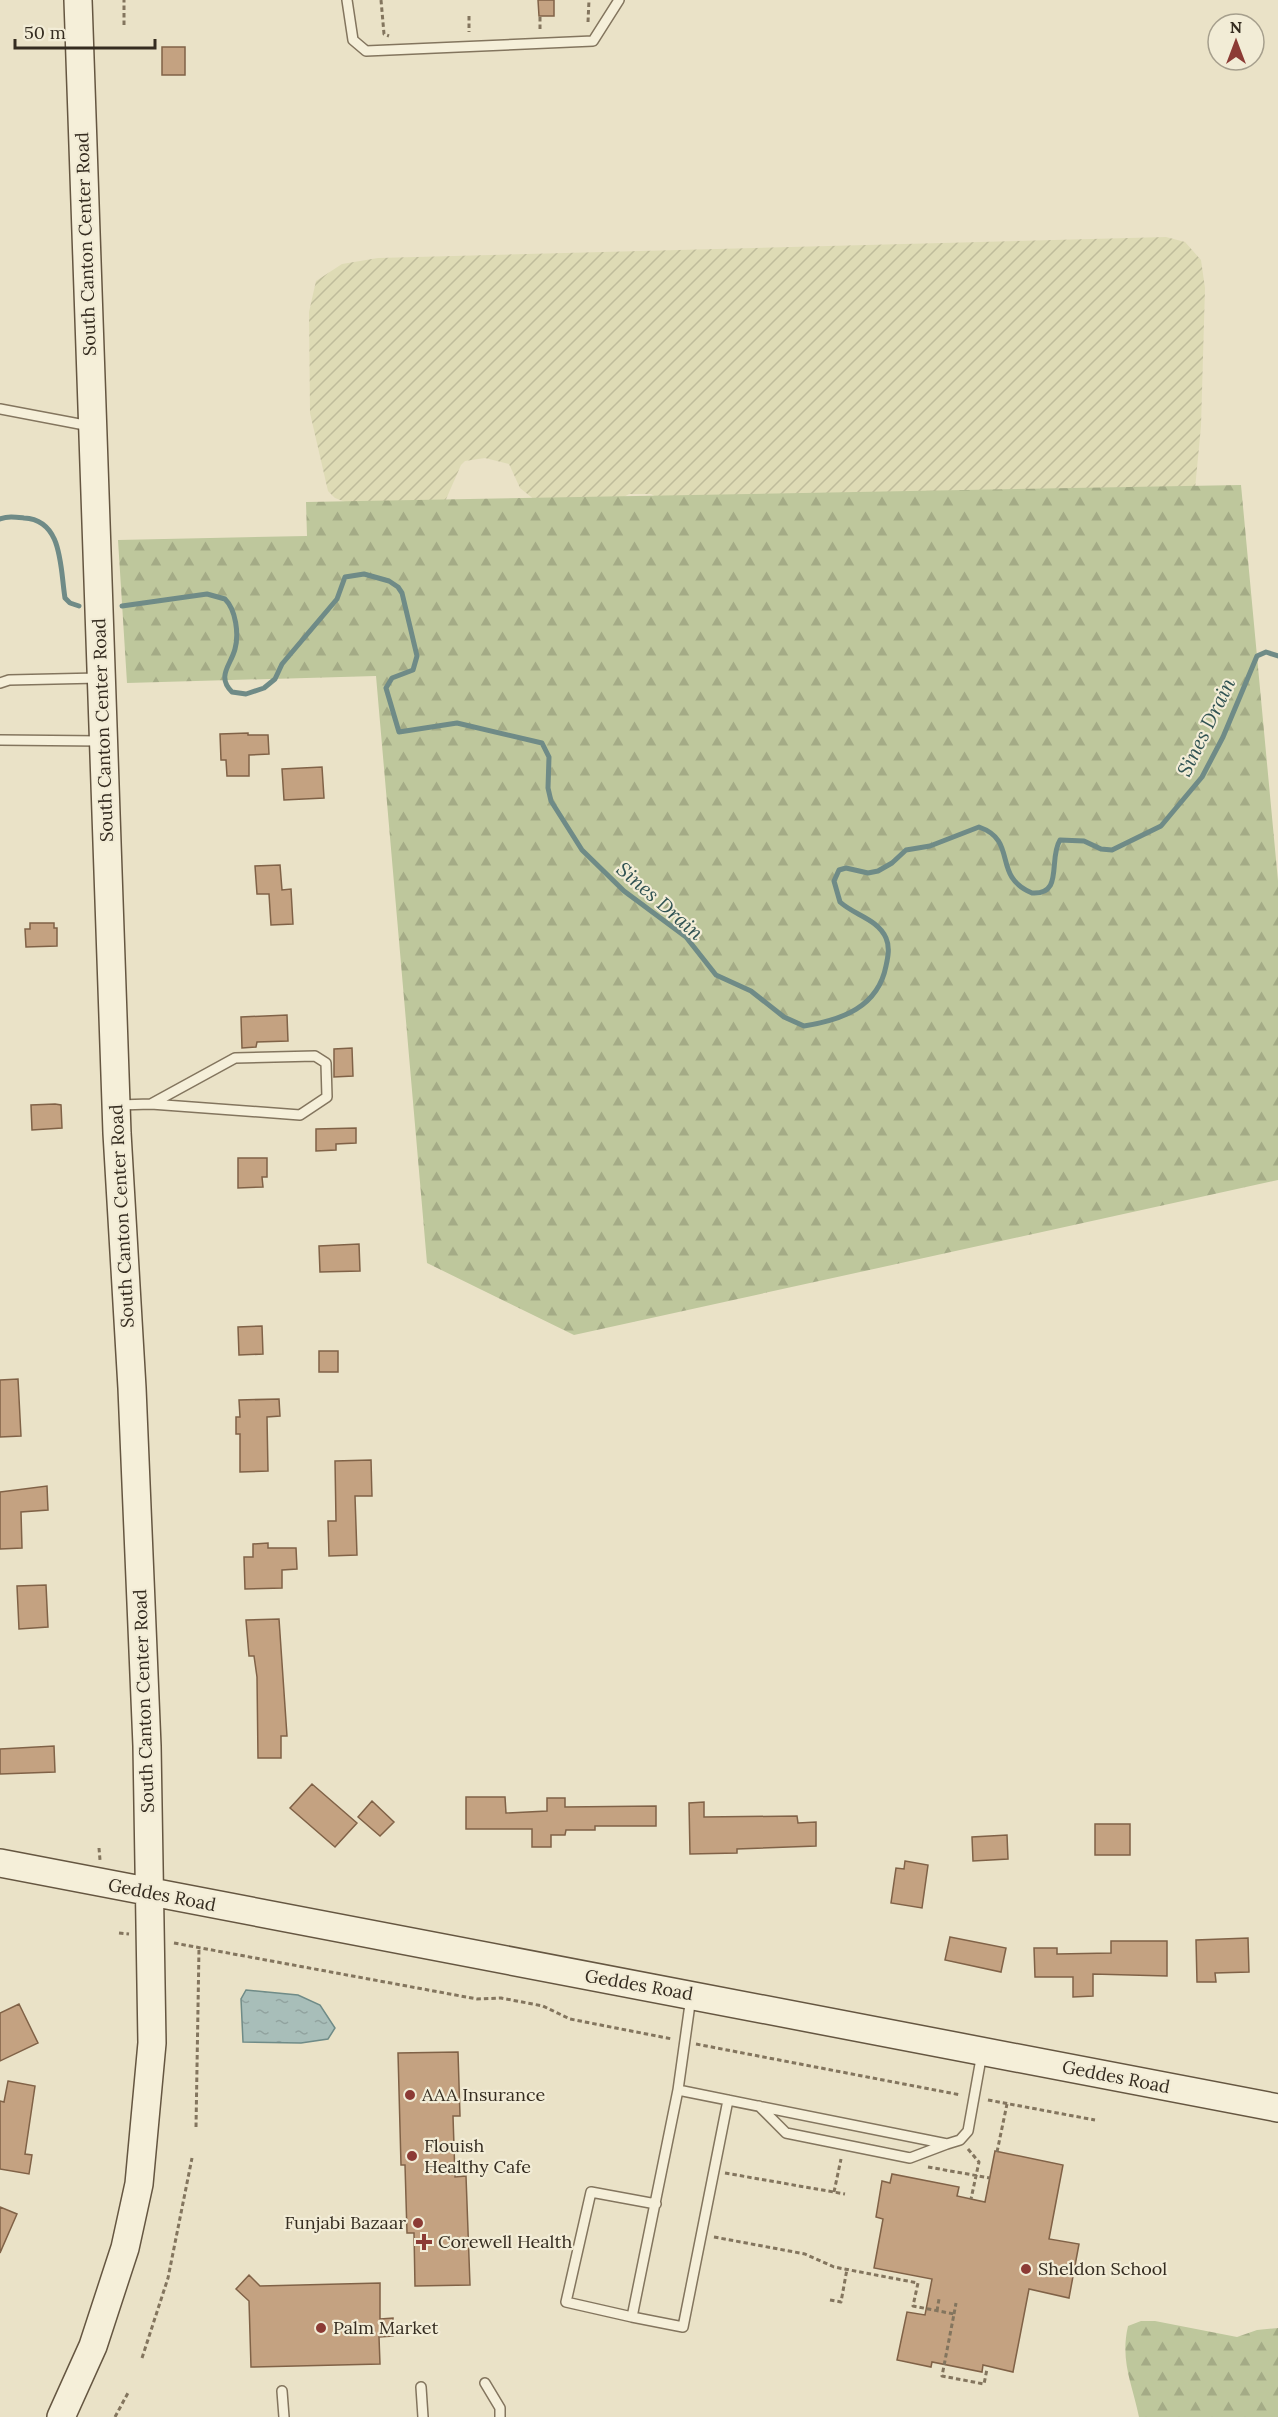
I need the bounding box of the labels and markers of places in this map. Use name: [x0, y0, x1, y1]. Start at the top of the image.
place label: AAA Insurance: [421, 2083, 545, 2106]
marker: AAA Insurance: [403, 2088, 417, 2102]
place label: Flouish Healthy Cafe: [424, 2134, 531, 2178]
marker: Flouish Healthy Cafe: [405, 2149, 419, 2163]
place label: Funjabi Bazaar: [284, 2211, 406, 2234]
marker: Funjabi Bazaar: [411, 2216, 425, 2230]
place label: Corewell Health: [438, 2230, 572, 2253]
marker: Corewell Health: [415, 2233, 433, 2251]
place label: Sheldon School: [1038, 2257, 1167, 2280]
marker: Sheldon School: [1019, 2262, 1033, 2276]
place label: Palm Market: [333, 2316, 438, 2339]
marker: Palm Market: [314, 2321, 328, 2335]

